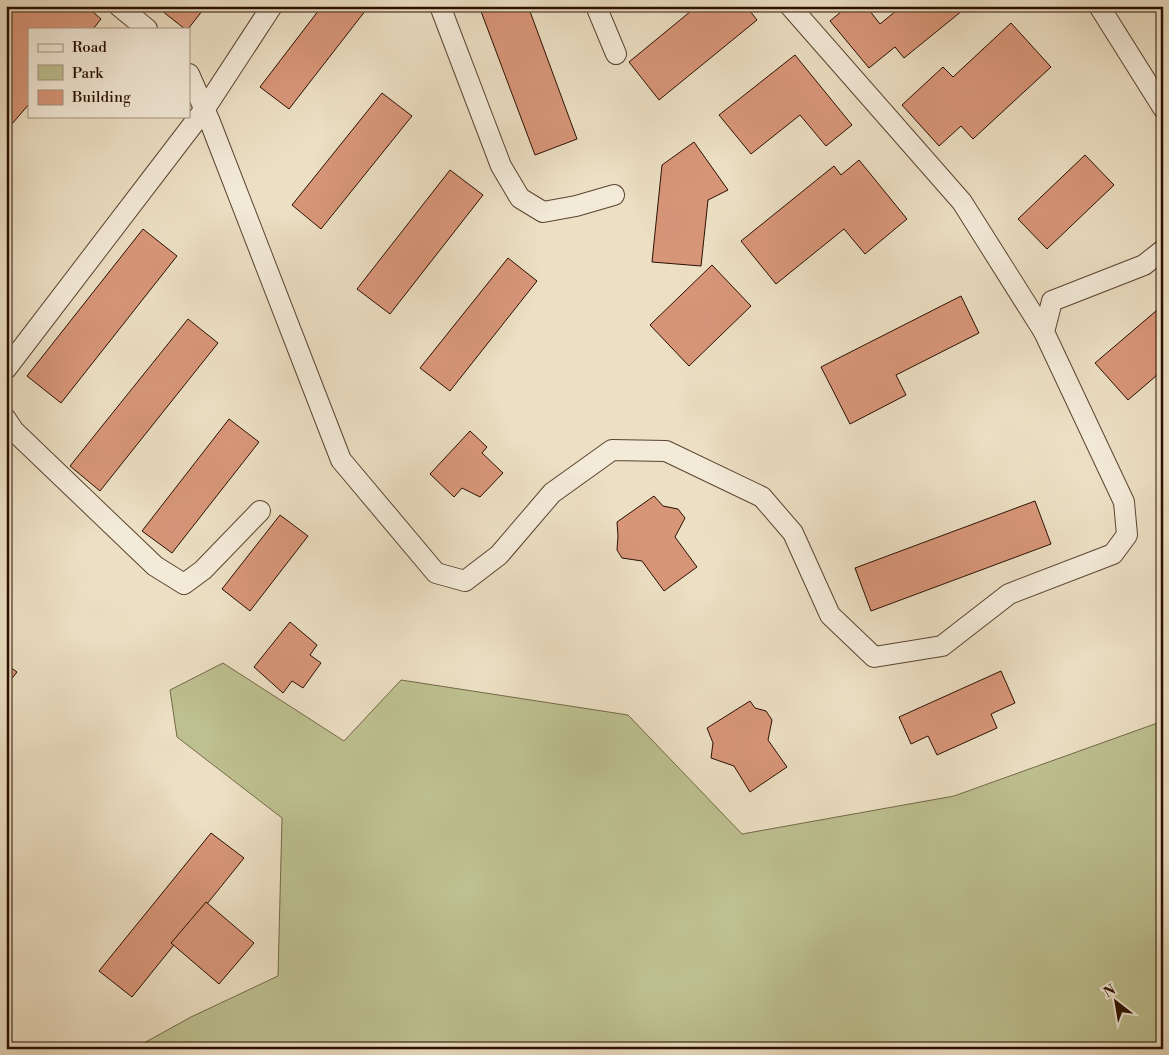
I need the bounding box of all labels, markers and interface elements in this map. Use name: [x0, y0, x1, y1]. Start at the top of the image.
legend: [28, 28, 190, 118]
text: Road: [72, 38, 107, 57]
text: Park: [72, 64, 104, 83]
text: Building: [71, 88, 131, 107]
north arrow: [1092, 978, 1142, 1028]
text: N: [1100, 981, 1119, 1002]

